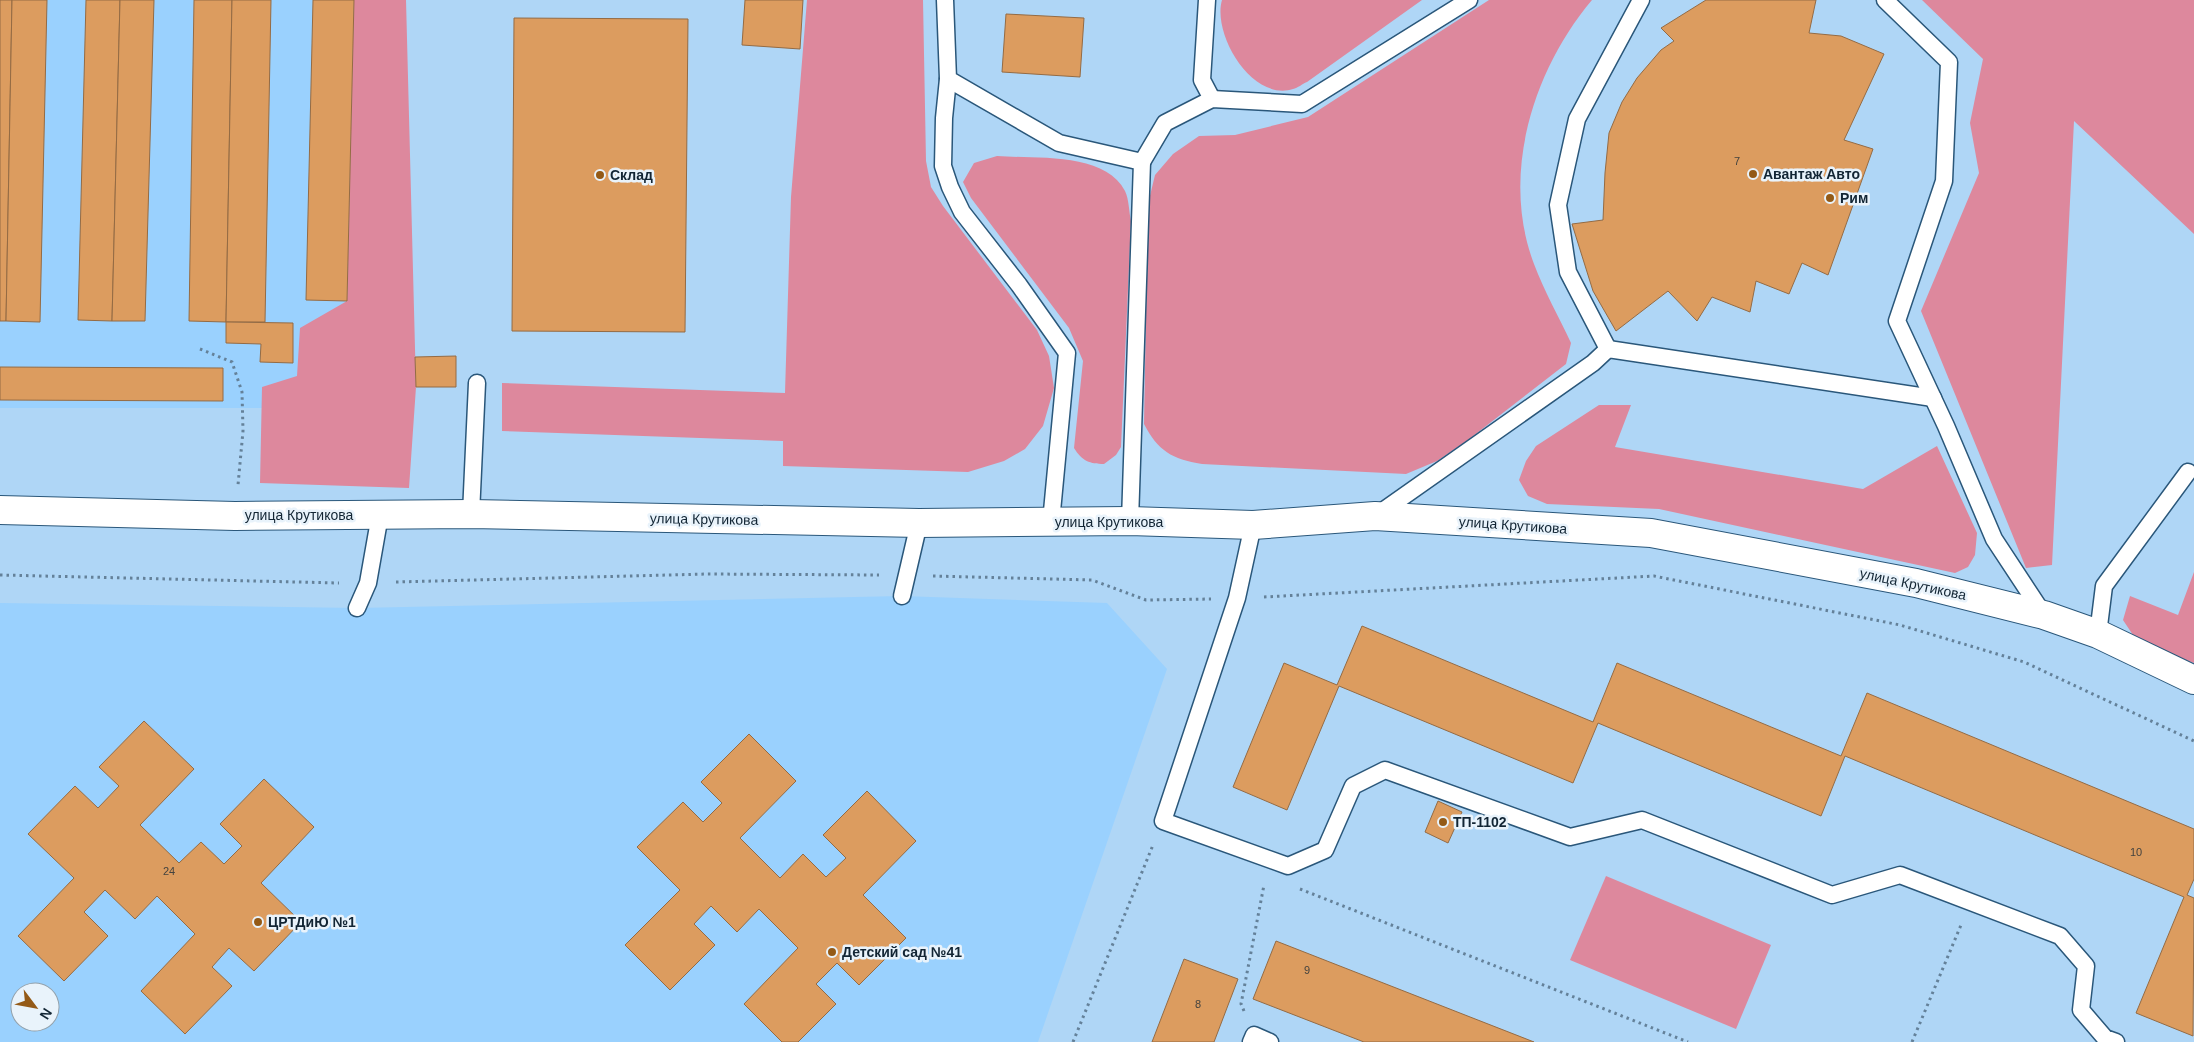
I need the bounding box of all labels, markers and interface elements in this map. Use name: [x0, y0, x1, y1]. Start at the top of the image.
house number: 7: [1734, 155, 1740, 167]
place label: Авантаж Авто: [1763, 166, 1860, 182]
place label: Склад: [610, 167, 653, 183]
marker: Авантаж Авто: [1747, 168, 1759, 180]
marker: Склад: [594, 169, 606, 181]
place label: Рим: [1840, 190, 1868, 206]
marker: Рим: [1824, 192, 1836, 204]
street label: улица Крутикова: [245, 507, 353, 523]
street label: улица Крутикова: [650, 510, 759, 528]
street label: улица Крутикова: [1458, 513, 1568, 537]
street label: улица Крутикова: [1055, 514, 1163, 530]
street label: улица Крутикова: [1858, 565, 1968, 603]
place label: ТП-1102: [1453, 814, 1507, 830]
marker: ТП-1102: [1437, 816, 1449, 828]
house number: 10: [2130, 846, 2142, 858]
house number: 24: [163, 865, 175, 877]
place label: ЦРТДиЮ №1: [268, 914, 356, 930]
marker: ЦРТДиЮ №1: [252, 916, 264, 928]
place label: Детский сад №41: [842, 944, 962, 960]
marker: Детский сад №41: [826, 946, 838, 958]
house number: 9: [1304, 964, 1310, 976]
north arrow: [10, 982, 60, 1032]
house number: 8: [1195, 998, 1201, 1010]
text: N: [37, 1005, 55, 1022]

